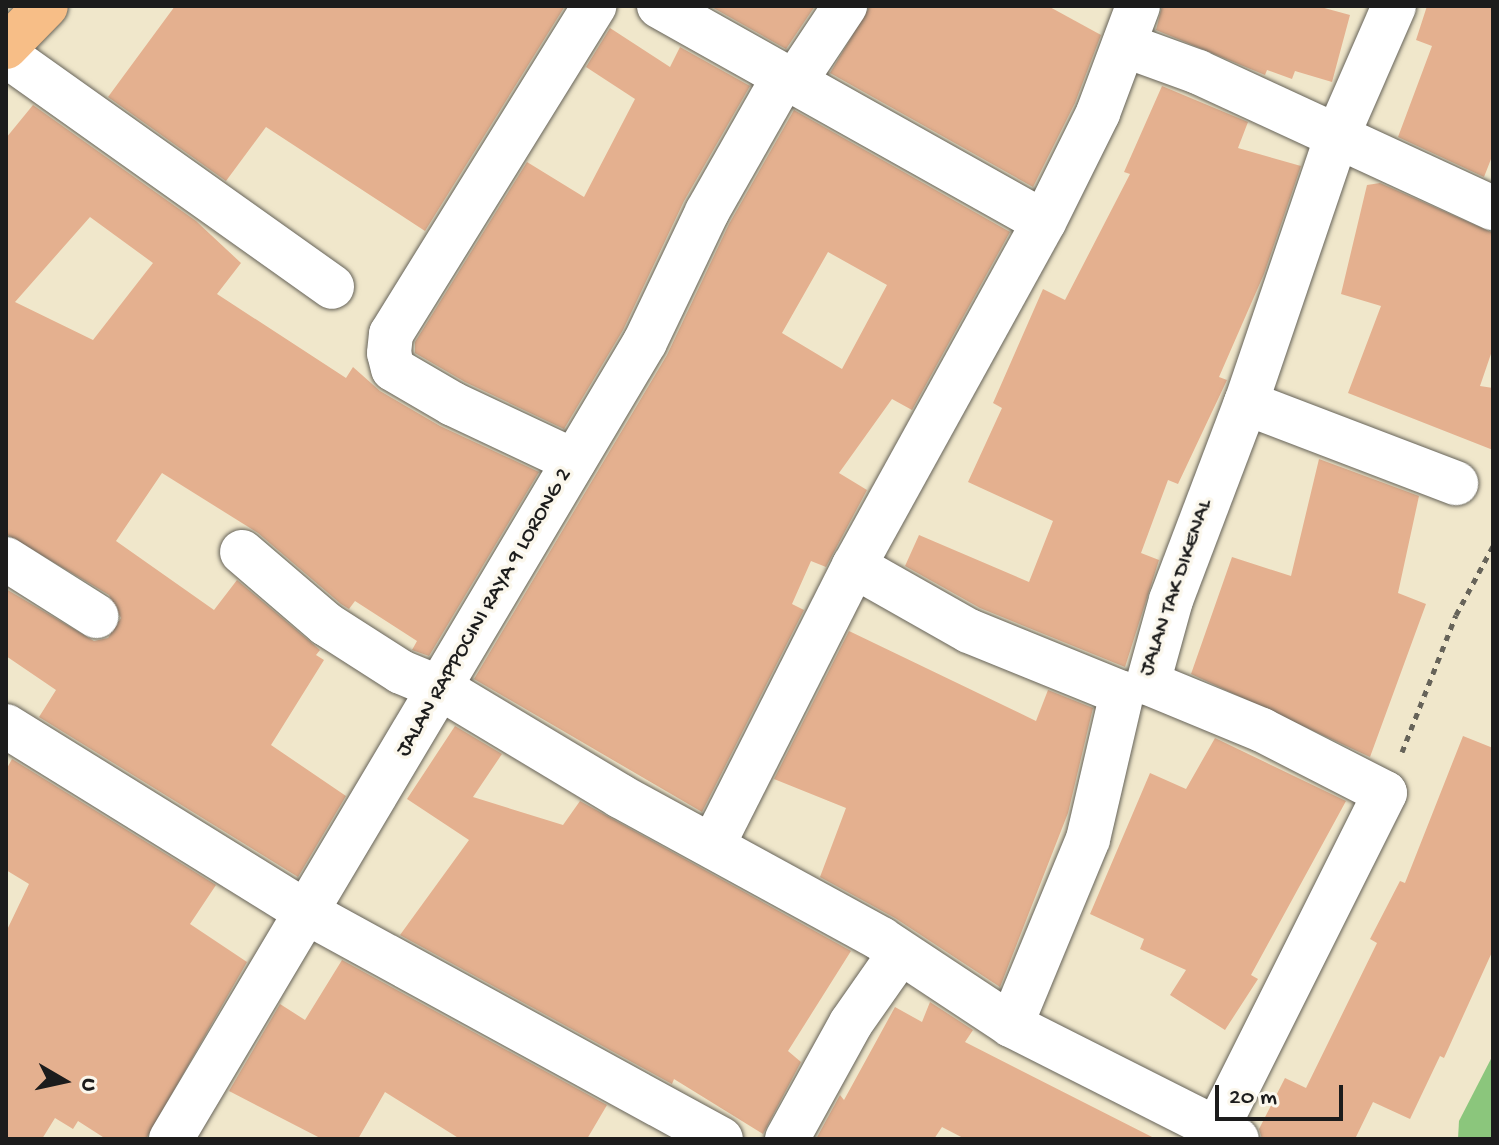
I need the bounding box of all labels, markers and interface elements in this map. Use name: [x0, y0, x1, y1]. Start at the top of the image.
street label: JALAN RAPPOCINI RAYA 9 LORONG 2: [391, 464, 579, 762]
street label: JALAN TAK DIKENAL: [1134, 496, 1220, 680]
north arrow: [24, 1041, 104, 1121]
scale bar: [1219, 1069, 1347, 1119]
text: U: [74, 1076, 102, 1093]
text: 20 m: [1229, 1084, 1277, 1113]

